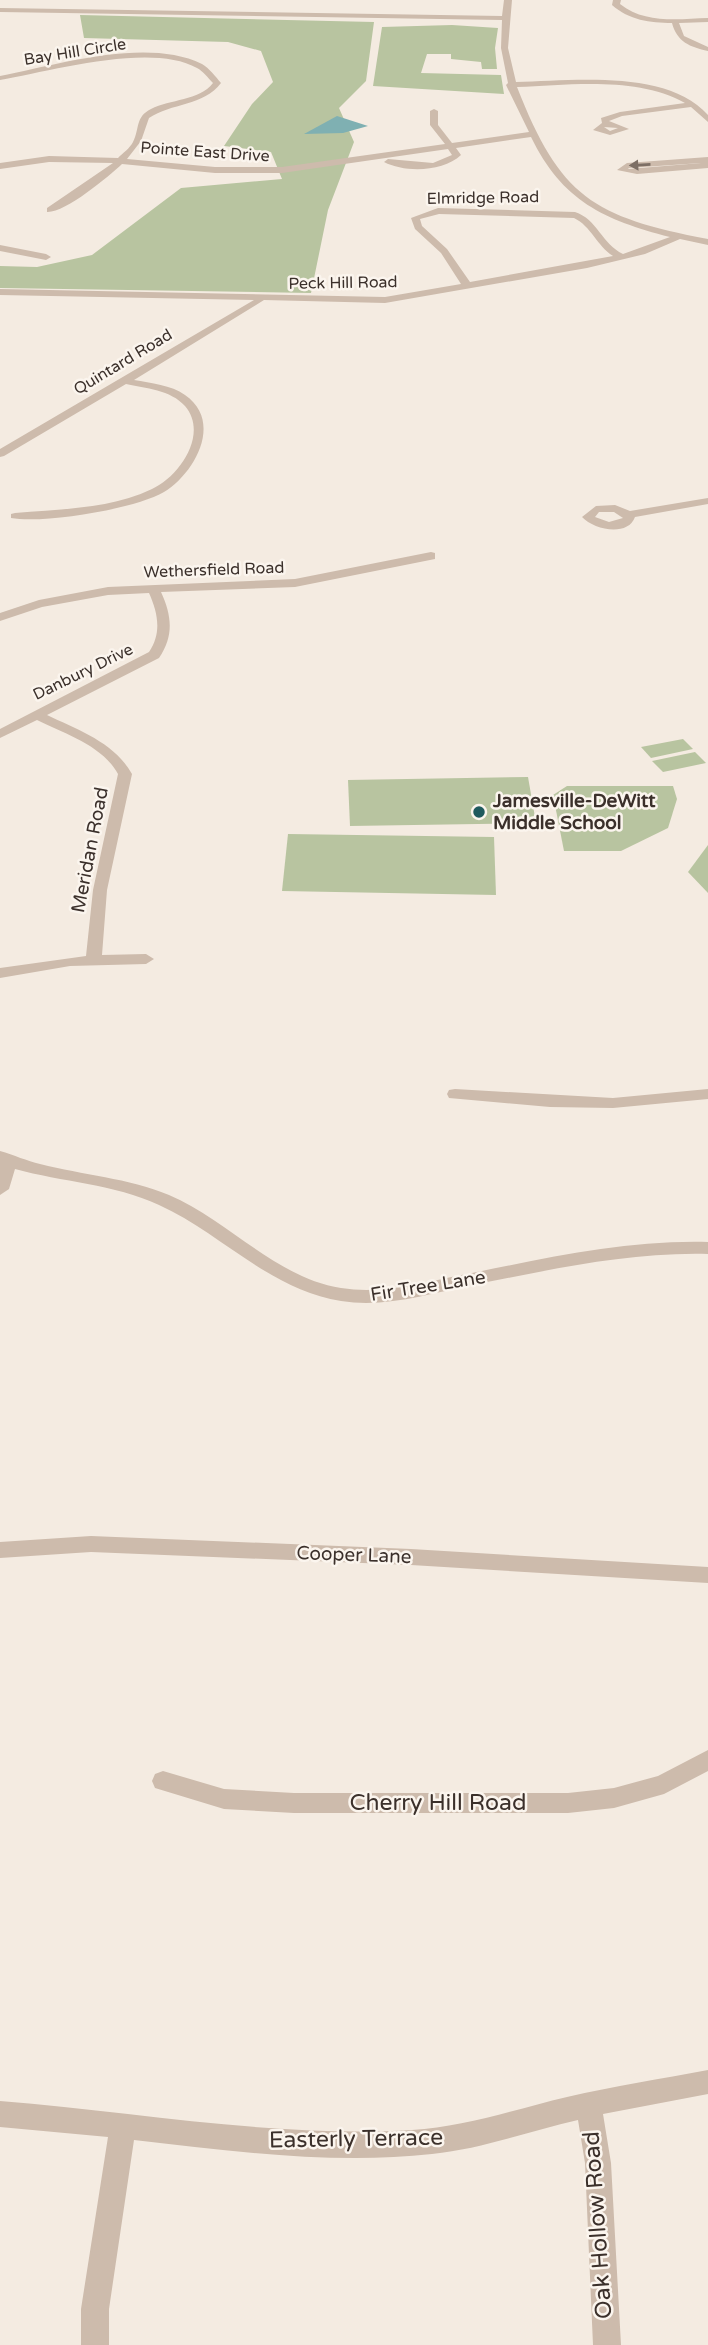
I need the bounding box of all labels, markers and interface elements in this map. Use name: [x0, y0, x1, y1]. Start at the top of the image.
street label: Bay Hill Circle: [22, 34, 128, 70]
street label: Pointe East Drive: [140, 138, 270, 166]
one-way arrow: [629, 159, 651, 170]
street label: Elmridge Road: [427, 187, 539, 209]
street label: Peck Hill Road: [288, 272, 398, 294]
street label: Quintard Road: [70, 325, 176, 399]
street label: Wethersfield Road: [143, 558, 285, 582]
street label: Danbury Drive: [30, 639, 136, 705]
street label: Meridan Road: [67, 785, 113, 915]
place label: Jamesville-DeWitt Middle School: [492, 790, 656, 834]
marker: Jamesville-DeWitt Middle School: [471, 804, 487, 820]
street label: Fir Tree Lane: [369, 1266, 487, 1306]
street label: Cooper Lane: [296, 1542, 412, 1568]
street label: Cherry Hill Road: [349, 1789, 527, 1817]
street label: Easterly Terrace: [269, 2123, 443, 2155]
street label: Oak Hollow Road: [577, 2130, 619, 2320]

